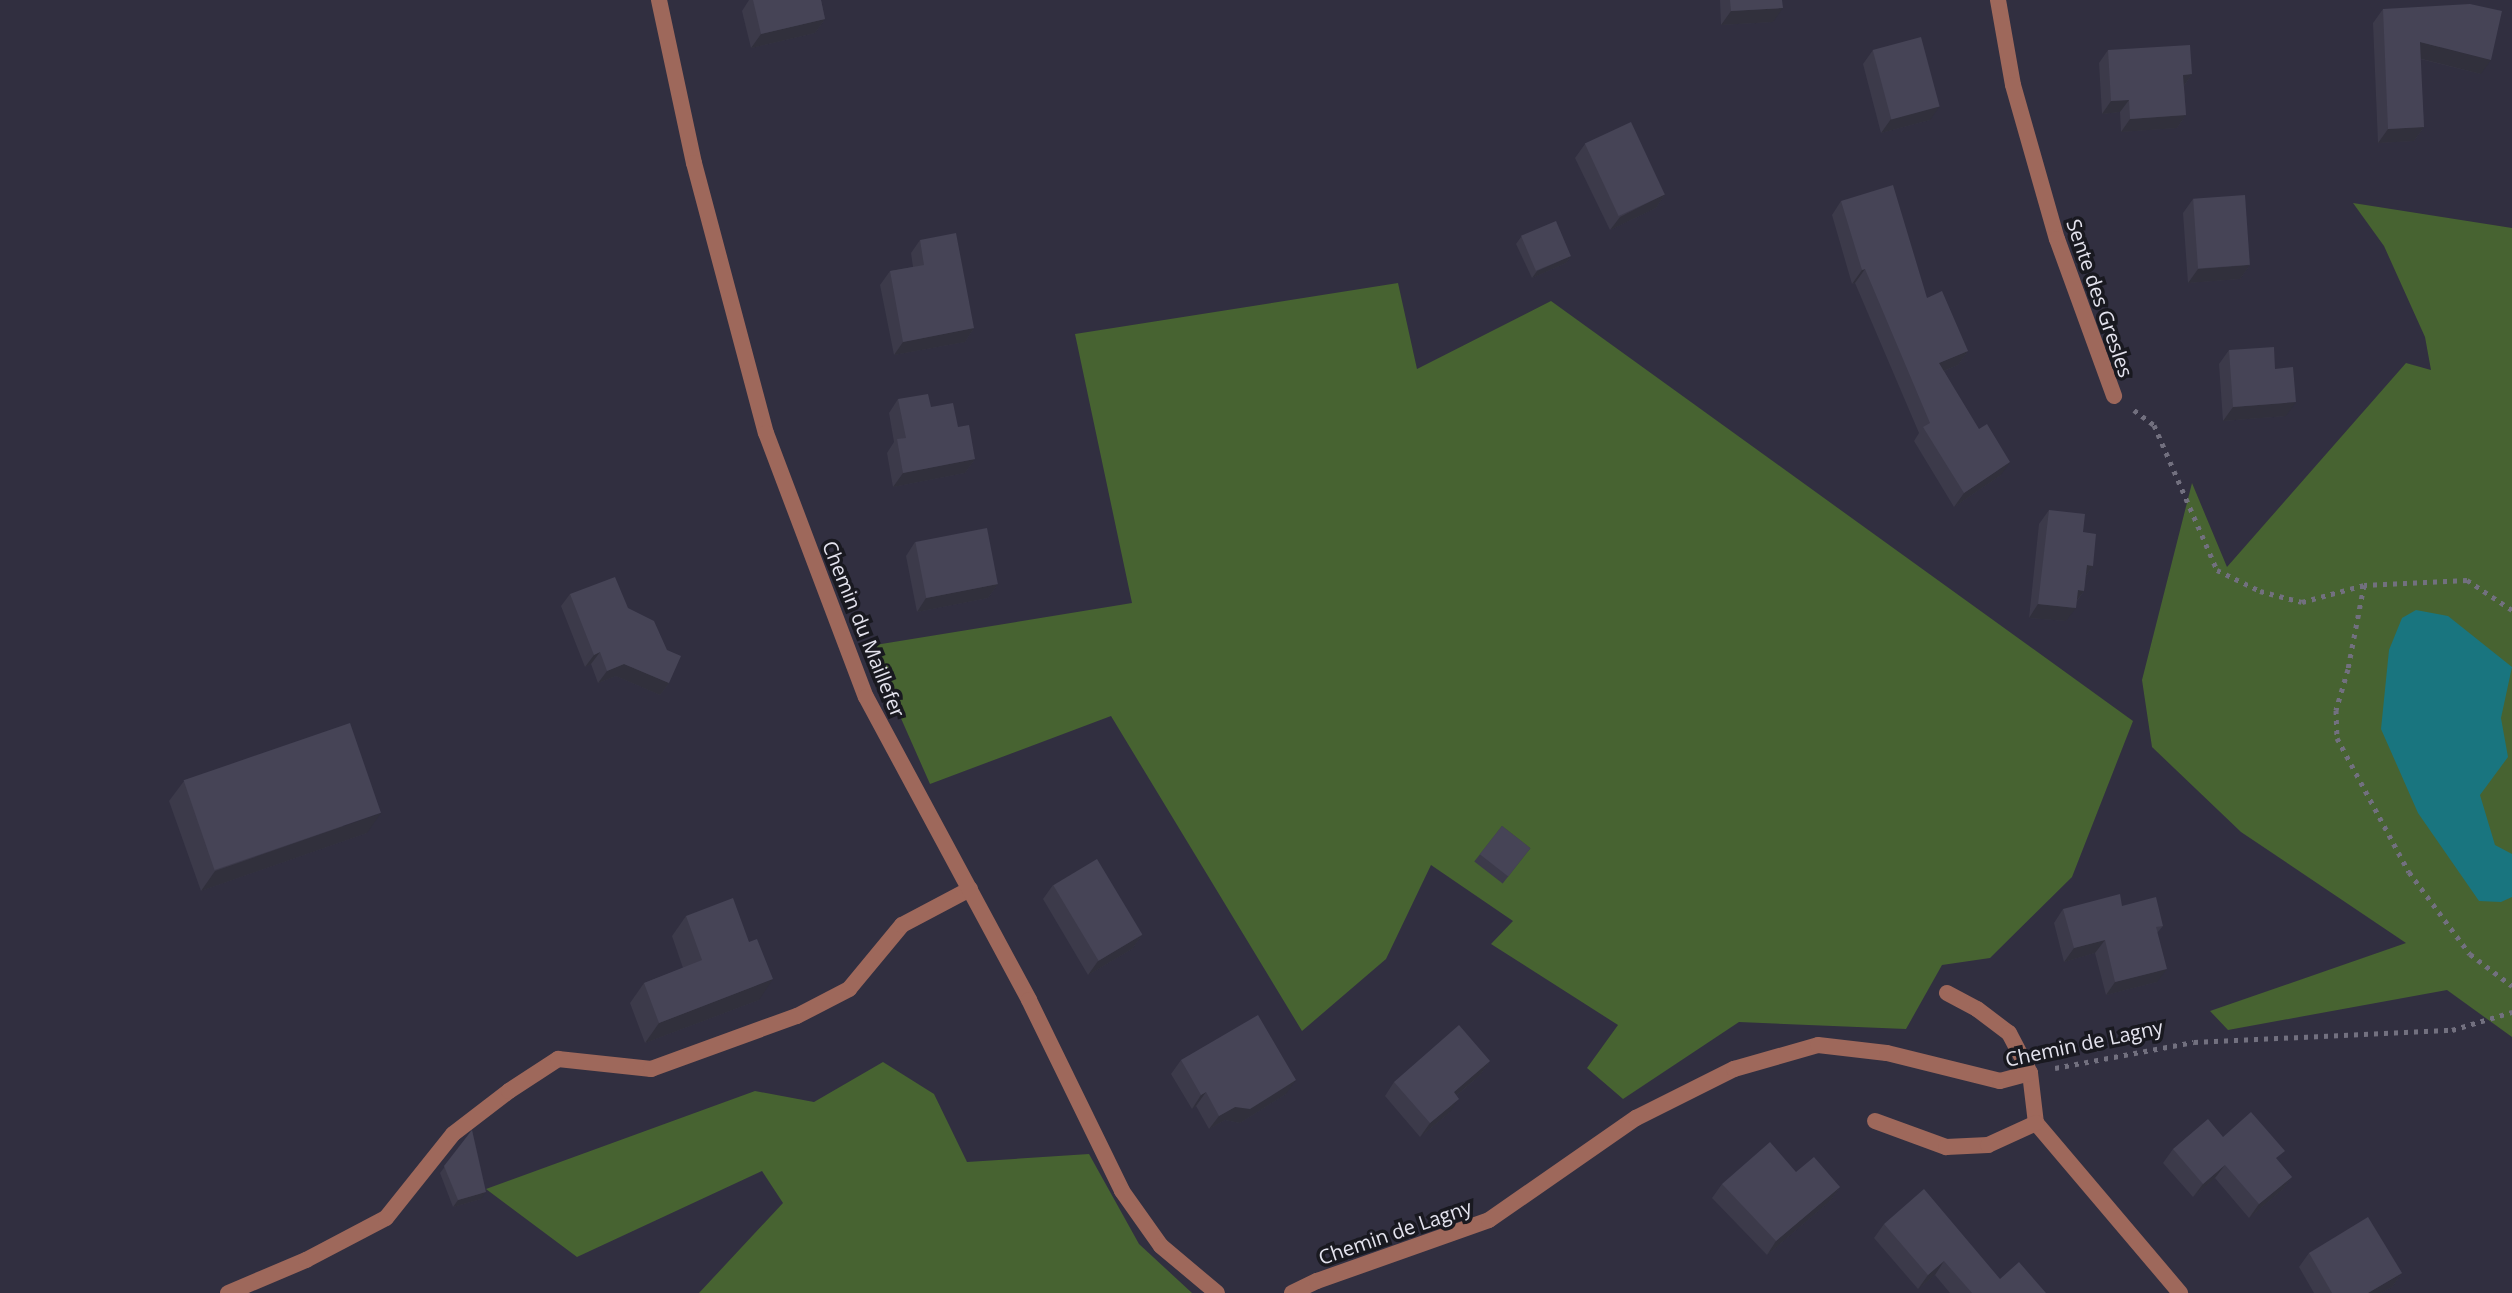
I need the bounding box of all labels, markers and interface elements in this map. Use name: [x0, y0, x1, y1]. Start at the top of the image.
street label: Sente des Gresles: [2062, 216, 2138, 380]
street label: Chemin du Maillefer: [818, 537, 910, 721]
street label: Chemin de Lagny: [2003, 1015, 2165, 1071]
street label: Chemin de Lagny: [1315, 1195, 1475, 1269]

